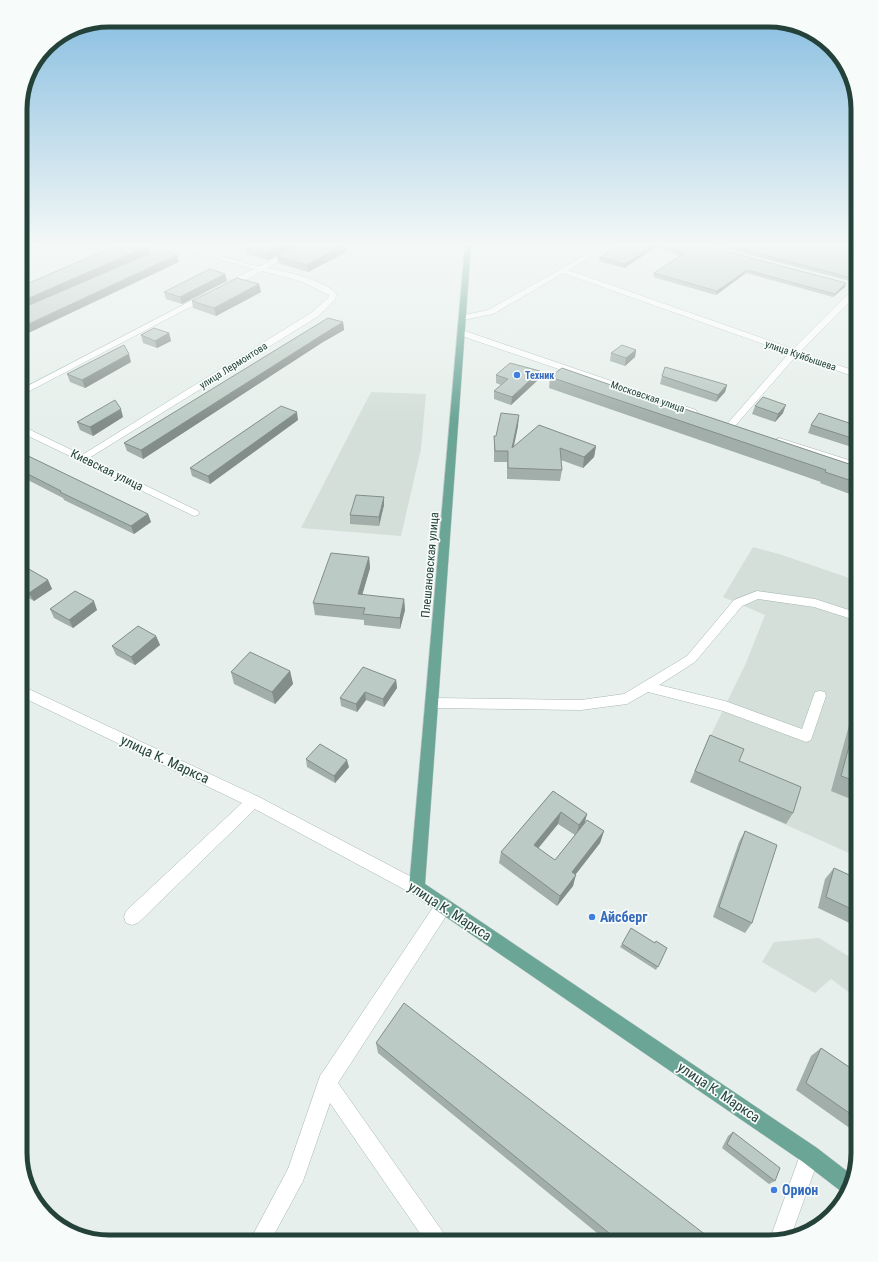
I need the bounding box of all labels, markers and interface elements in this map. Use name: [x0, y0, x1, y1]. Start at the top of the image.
street label: улица Куйбышева: [764, 338, 838, 373]
street label: улица Лермонтова: [197, 340, 269, 391]
marker: Техник: [512, 370, 522, 380]
place label: Техник: [525, 370, 554, 381]
street label: Московская улица: [609, 379, 686, 414]
street label: Киевская улица: [68, 446, 146, 494]
street label: Плешановская улица: [418, 511, 442, 619]
street label: улица К. Маркса: [118, 732, 212, 786]
street label: улица К. Маркса: [405, 878, 495, 944]
place label: Айсберг: [600, 909, 648, 925]
marker: Айсберг: [587, 912, 597, 922]
street label: улица К. Маркса: [675, 1059, 763, 1125]
place label: Орион: [782, 1182, 818, 1198]
marker: Орион: [769, 1185, 779, 1195]

